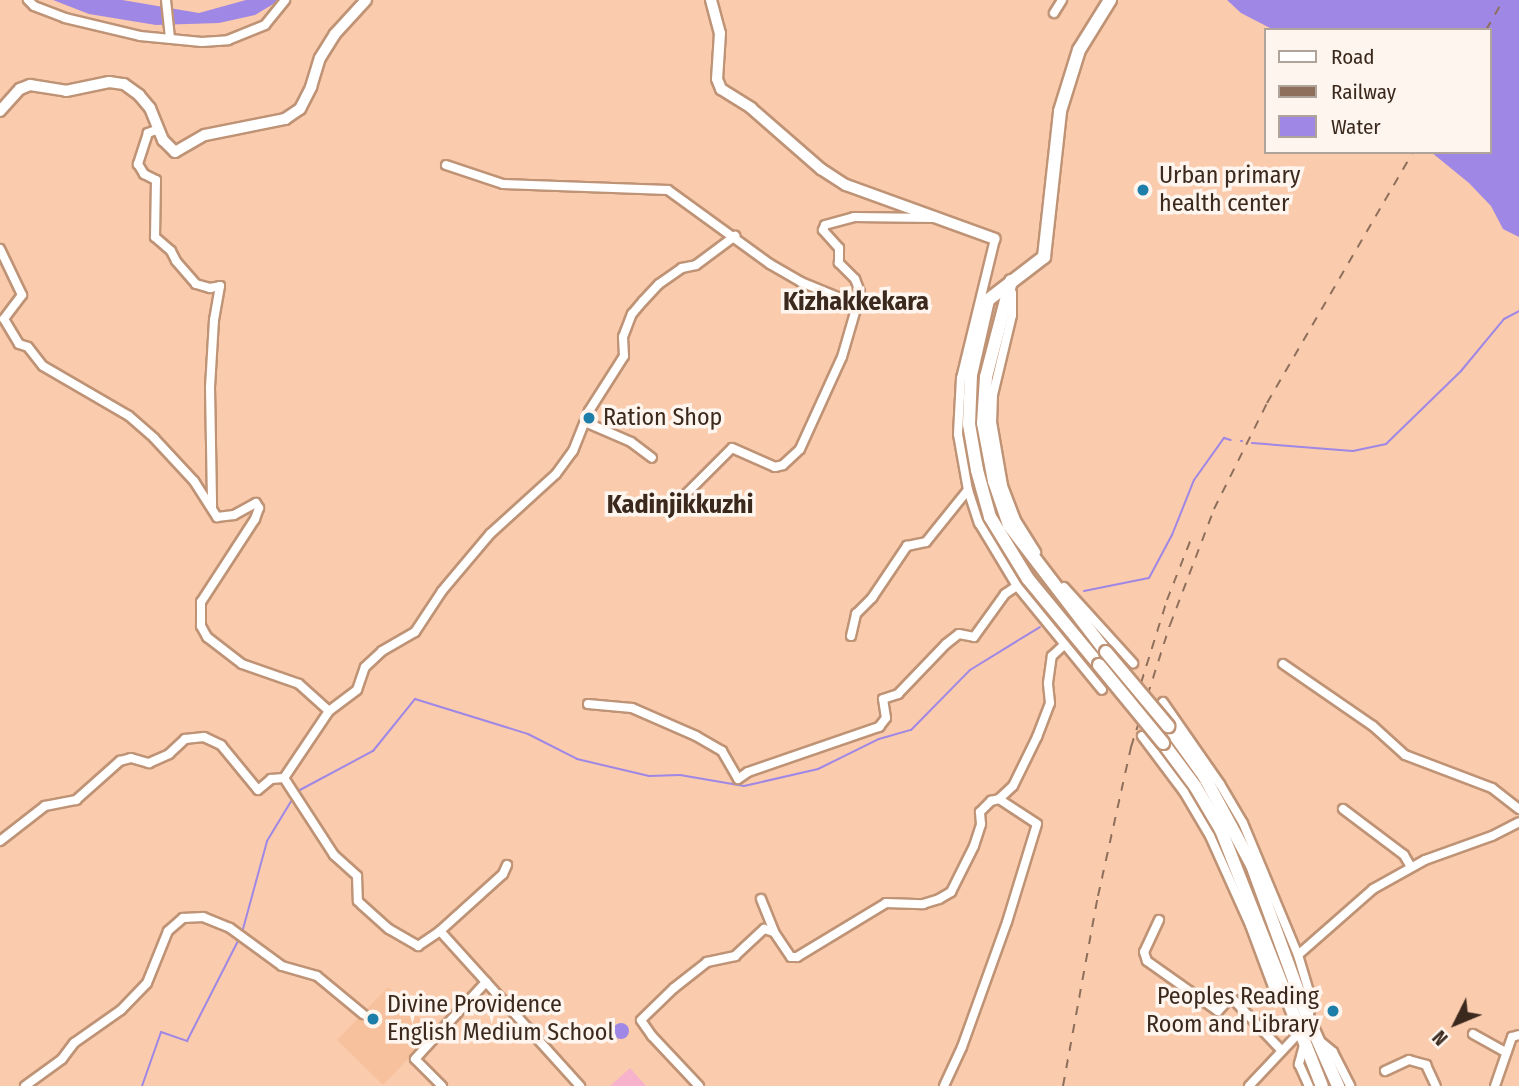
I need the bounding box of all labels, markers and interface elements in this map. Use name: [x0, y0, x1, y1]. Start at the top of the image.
legend: [1264, 28, 1491, 154]
text: Road: [1331, 44, 1375, 70]
text: Railway: [1331, 79, 1396, 105]
text: Water: [1331, 114, 1381, 140]
place label: Urban primary health center: [1159, 162, 1301, 218]
marker: Urban primary health center: [1133, 180, 1153, 200]
district label: Kizhakkekara: [783, 286, 929, 318]
place label: Ration Shop: [603, 404, 722, 432]
marker: Ration Shop: [581, 410, 597, 426]
district label: Kadinjikkuzhi: [607, 489, 753, 521]
place label: Peoples Reading Room and Library: [1146, 983, 1319, 1039]
north arrow: [1421, 988, 1491, 1058]
place label: Divine Providence English Medium School: [387, 991, 614, 1047]
marker: Peoples Reading Room and Library: [1325, 1003, 1341, 1019]
marker: Divine Providence English Medium School: [365, 1011, 381, 1027]
text: N: [1428, 1026, 1453, 1050]

